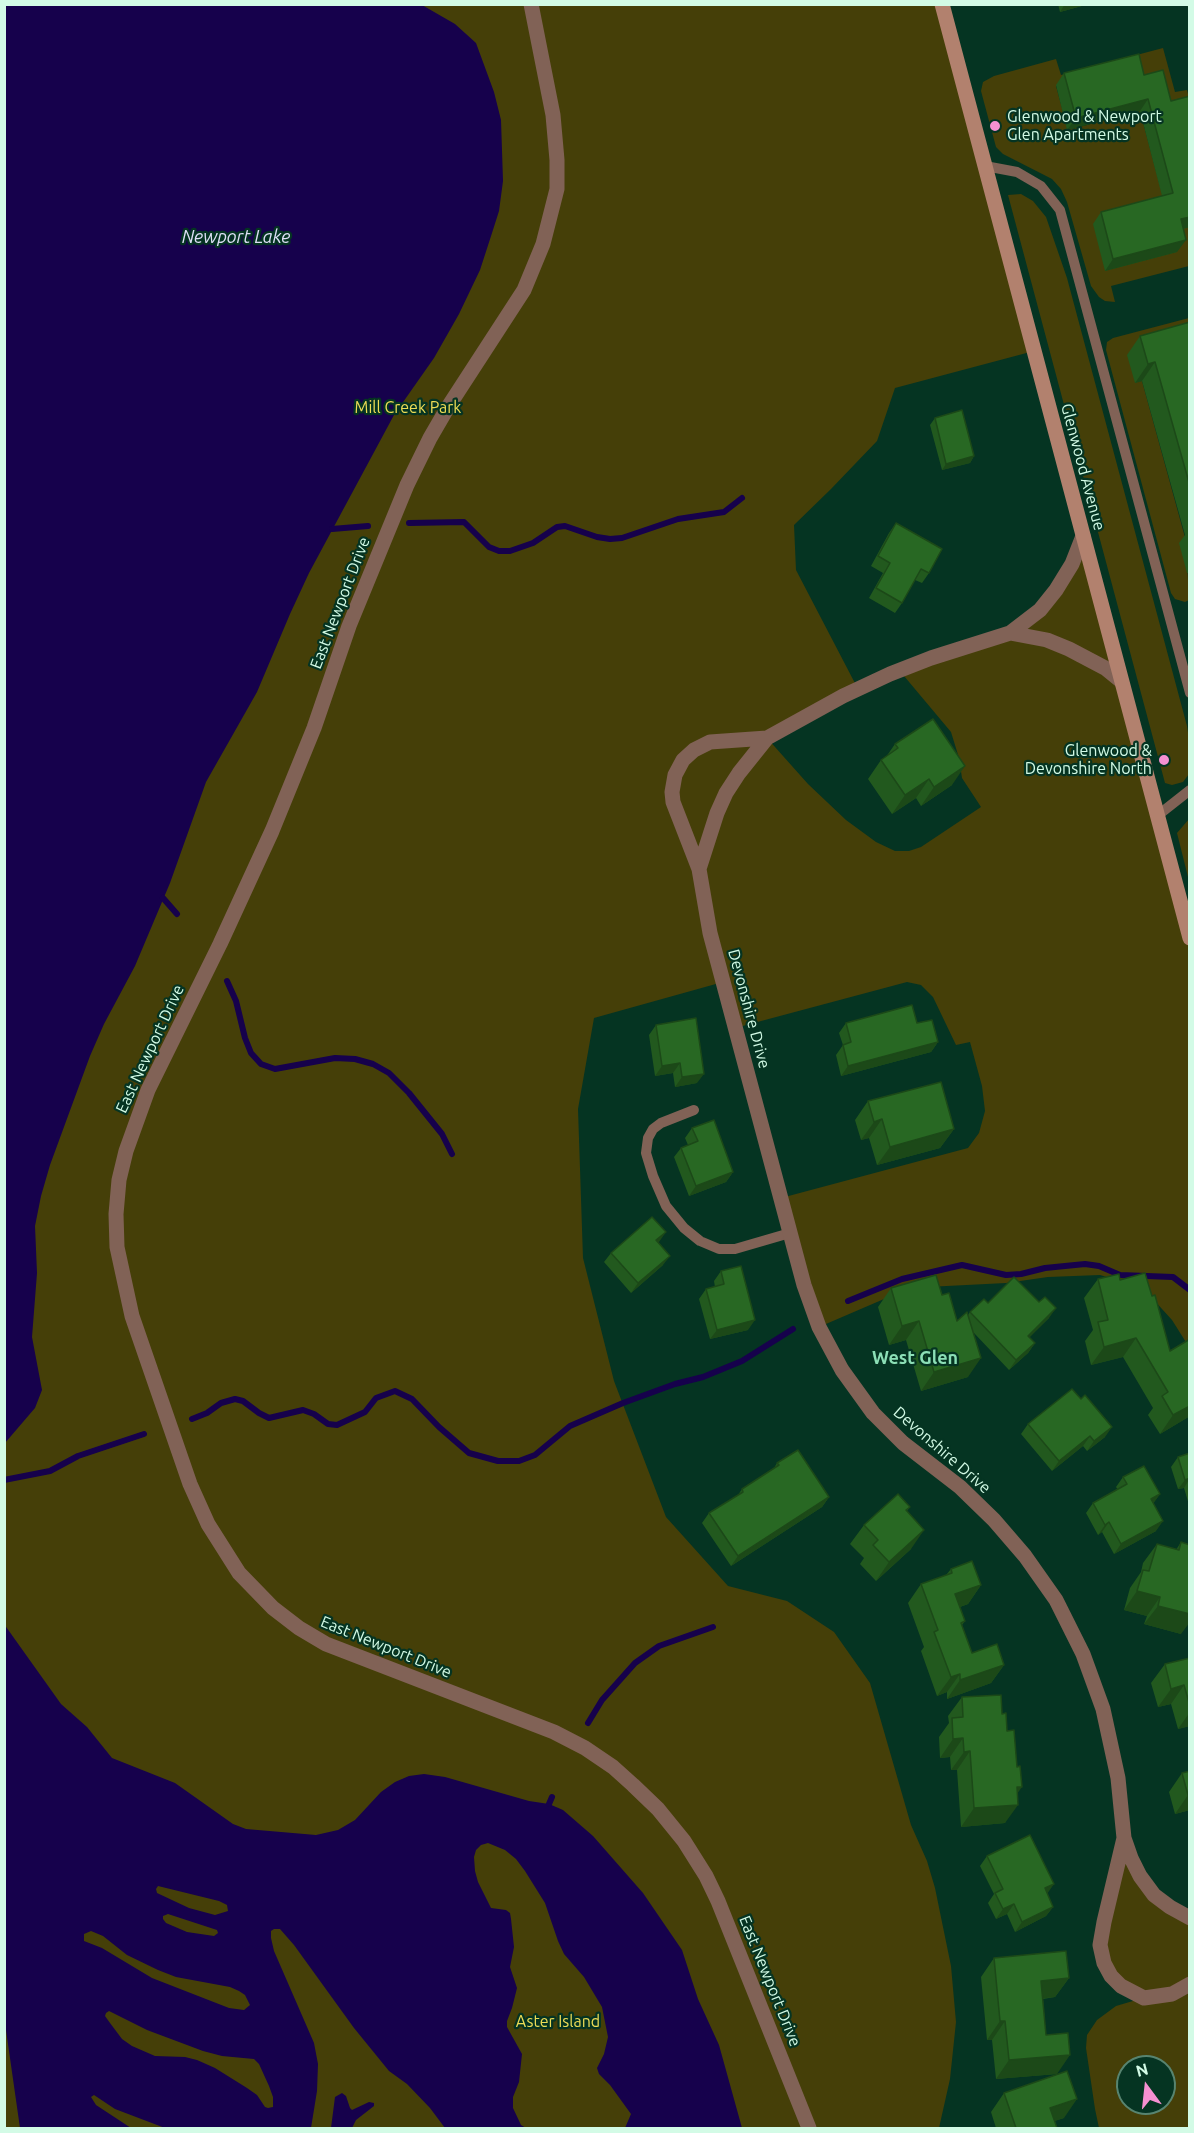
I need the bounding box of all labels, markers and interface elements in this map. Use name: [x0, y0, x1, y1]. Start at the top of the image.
place label: Glenwood & Newport Glen Apartments: [1007, 107, 1162, 145]
marker: Glenwood & Newport Glen Apartments: [988, 119, 1002, 133]
water label: Newport Lake: [182, 226, 290, 248]
park label: Mill Creek Park: [355, 398, 461, 418]
street label: Glenwood Avenue: [1057, 401, 1109, 533]
street label: East Newport Drive: [306, 535, 374, 671]
place label: Glenwood & Devonshire North: [1025, 741, 1152, 779]
marker: Glenwood & Devonshire North: [1157, 753, 1171, 767]
street label: Devonshire Drive: [724, 947, 774, 1071]
street label: East Newport Drive: [112, 982, 188, 1116]
district label: West Glen: [872, 1347, 958, 1369]
street label: Devonshire Drive: [889, 1402, 995, 1498]
street label: East Newport Drive: [318, 1612, 454, 1682]
street label: East Newport Drive: [735, 1913, 805, 2049]
park label: Aster Island: [516, 2012, 600, 2032]
north arrow: [1116, 2055, 1176, 2115]
text: N: [1134, 2059, 1150, 2080]

